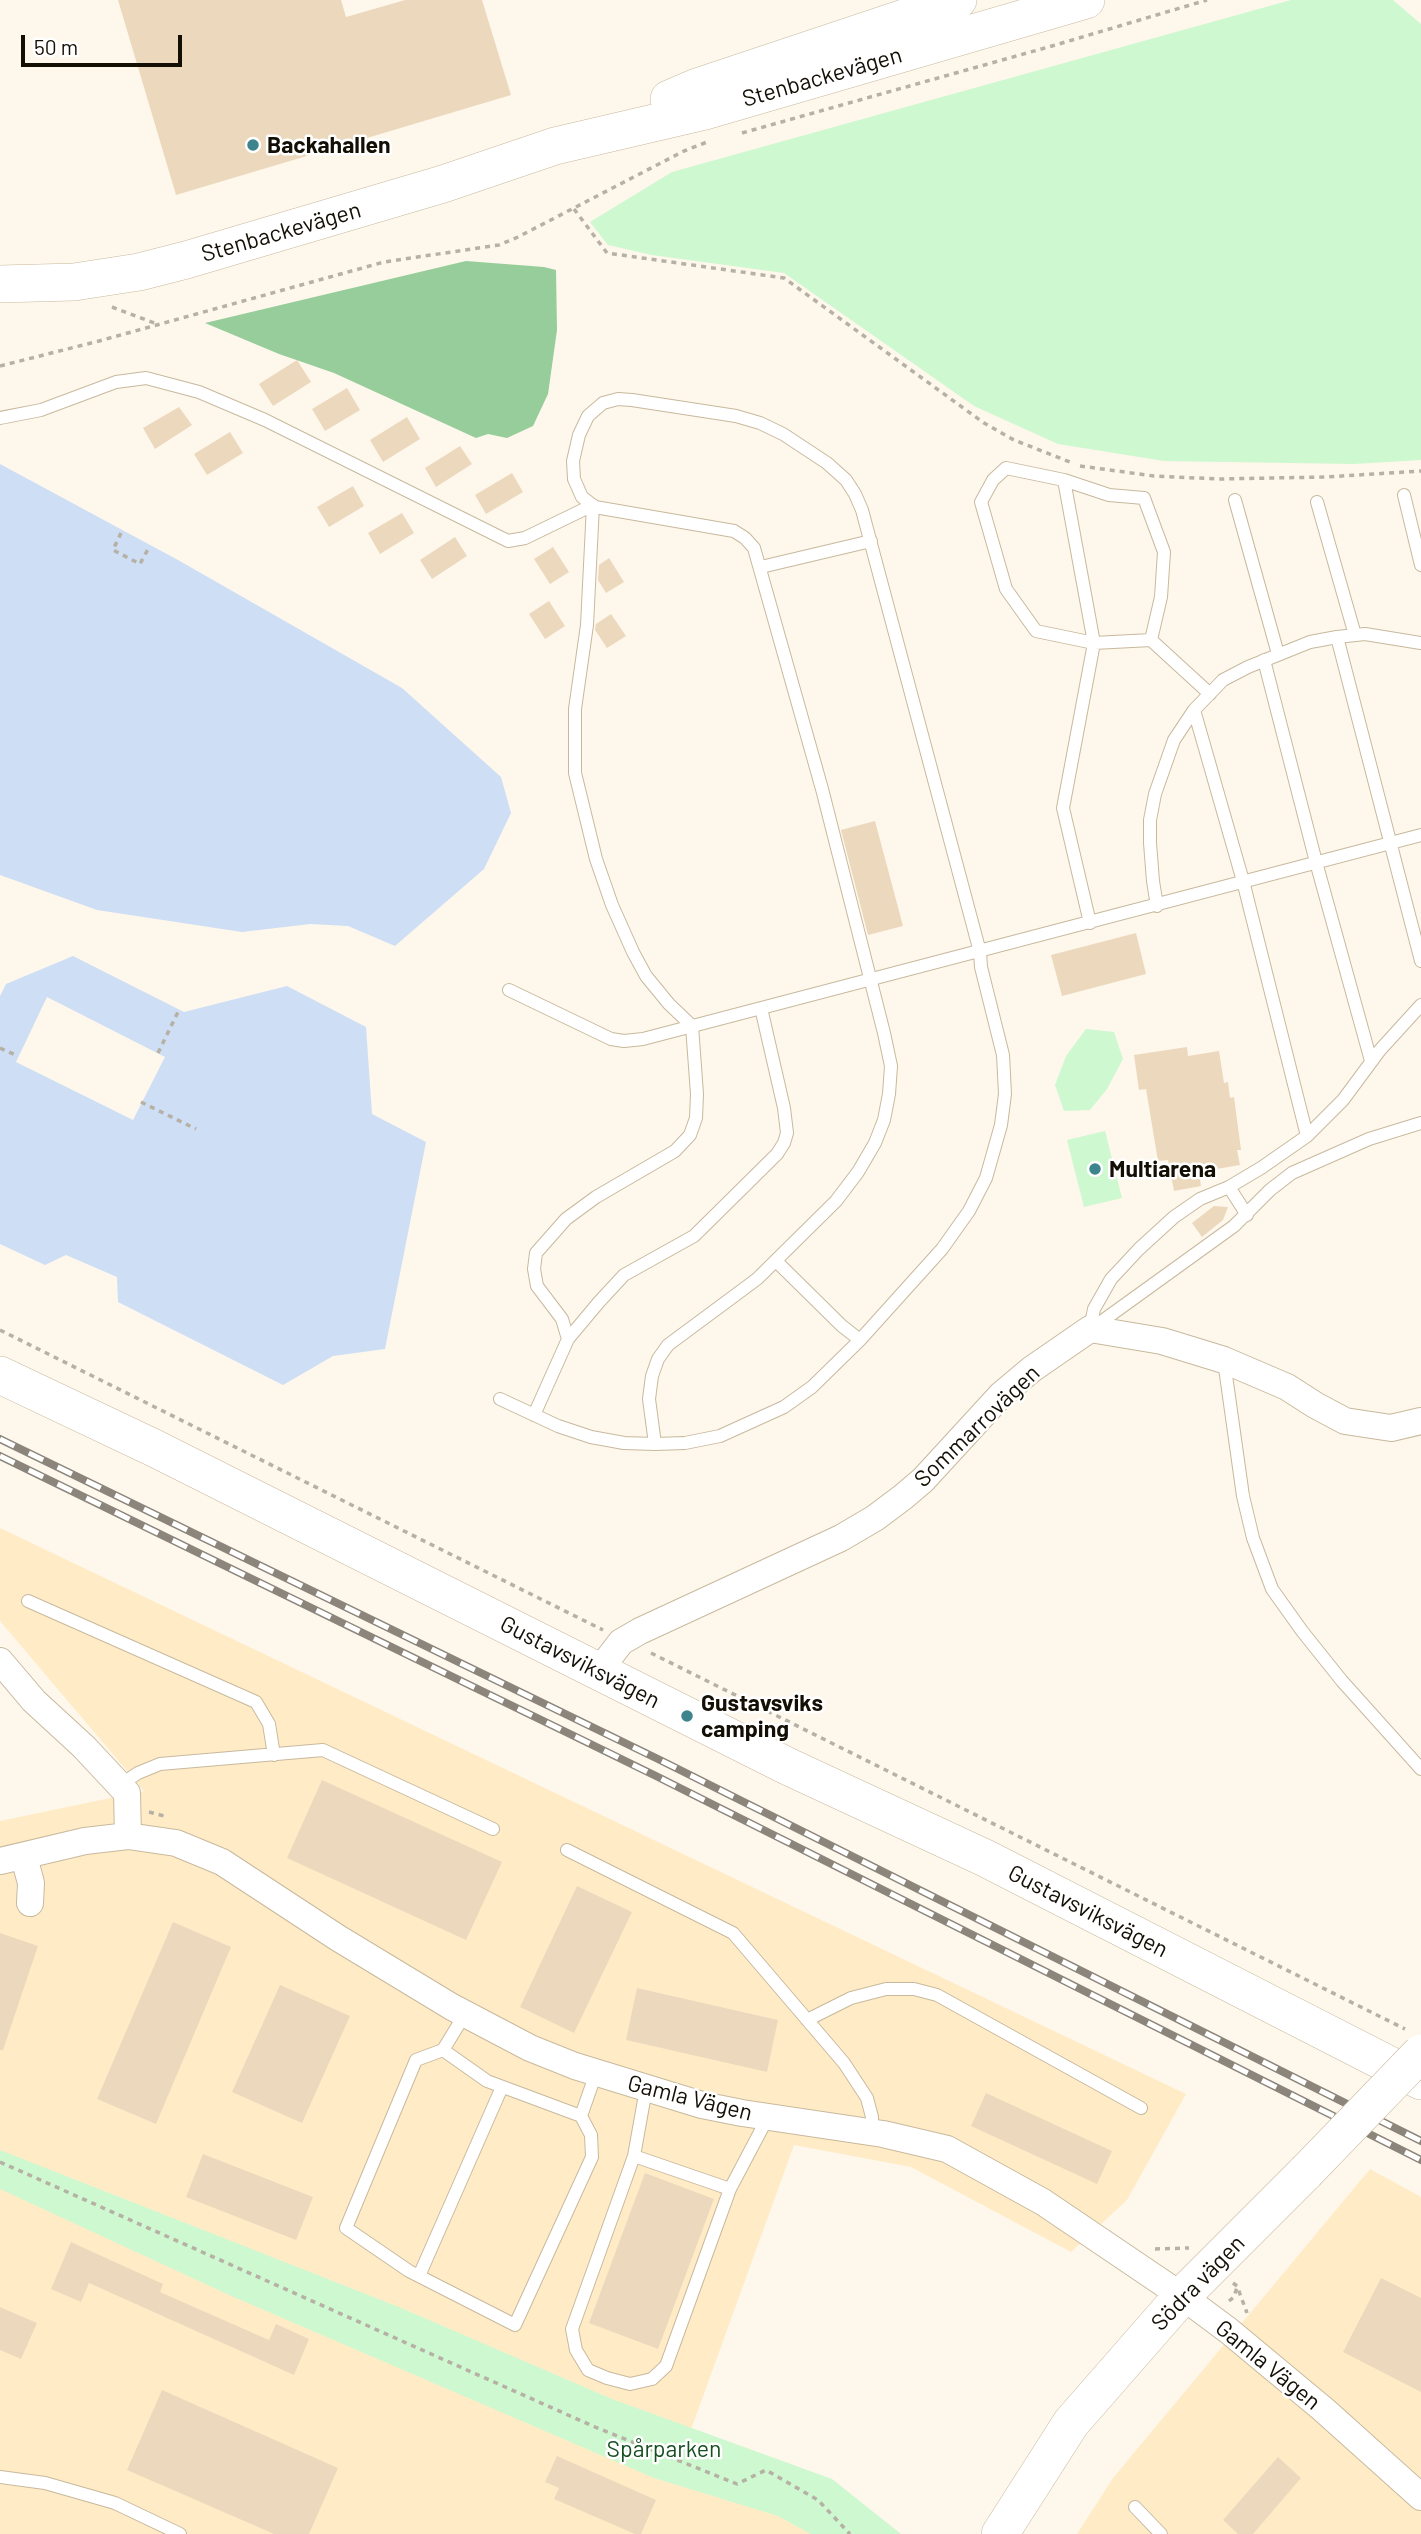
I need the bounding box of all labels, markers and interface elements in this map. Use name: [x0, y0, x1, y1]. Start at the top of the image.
scale bar: [24, 21, 186, 65]
text: 50 m: [34, 34, 78, 59]
street label: Stenbackevägen: [739, 41, 905, 113]
place label: Backahallen: [267, 131, 391, 159]
marker: Backahallen: [245, 137, 261, 153]
street label: Stenbackevägen: [198, 196, 364, 268]
place label: Multiarena: [1109, 1155, 1216, 1183]
marker: Multiarena: [1087, 1161, 1103, 1177]
street label: Sommarrovägen: [908, 1359, 1046, 1493]
street label: Gustavsviksvägen: [495, 1610, 665, 1714]
place label: Gustavsviks camping: [701, 1689, 823, 1743]
marker: Gustavsviks camping: [679, 1708, 695, 1724]
street label: Gustavsviksvägen: [1003, 1859, 1173, 1963]
street label: Gamla Vägen: [625, 2069, 755, 2127]
street label: Södra vägen: [1146, 2229, 1250, 2337]
street label: Gamla Vägen: [1210, 2314, 1326, 2416]
park label: Spårparken: [607, 2435, 721, 2463]

